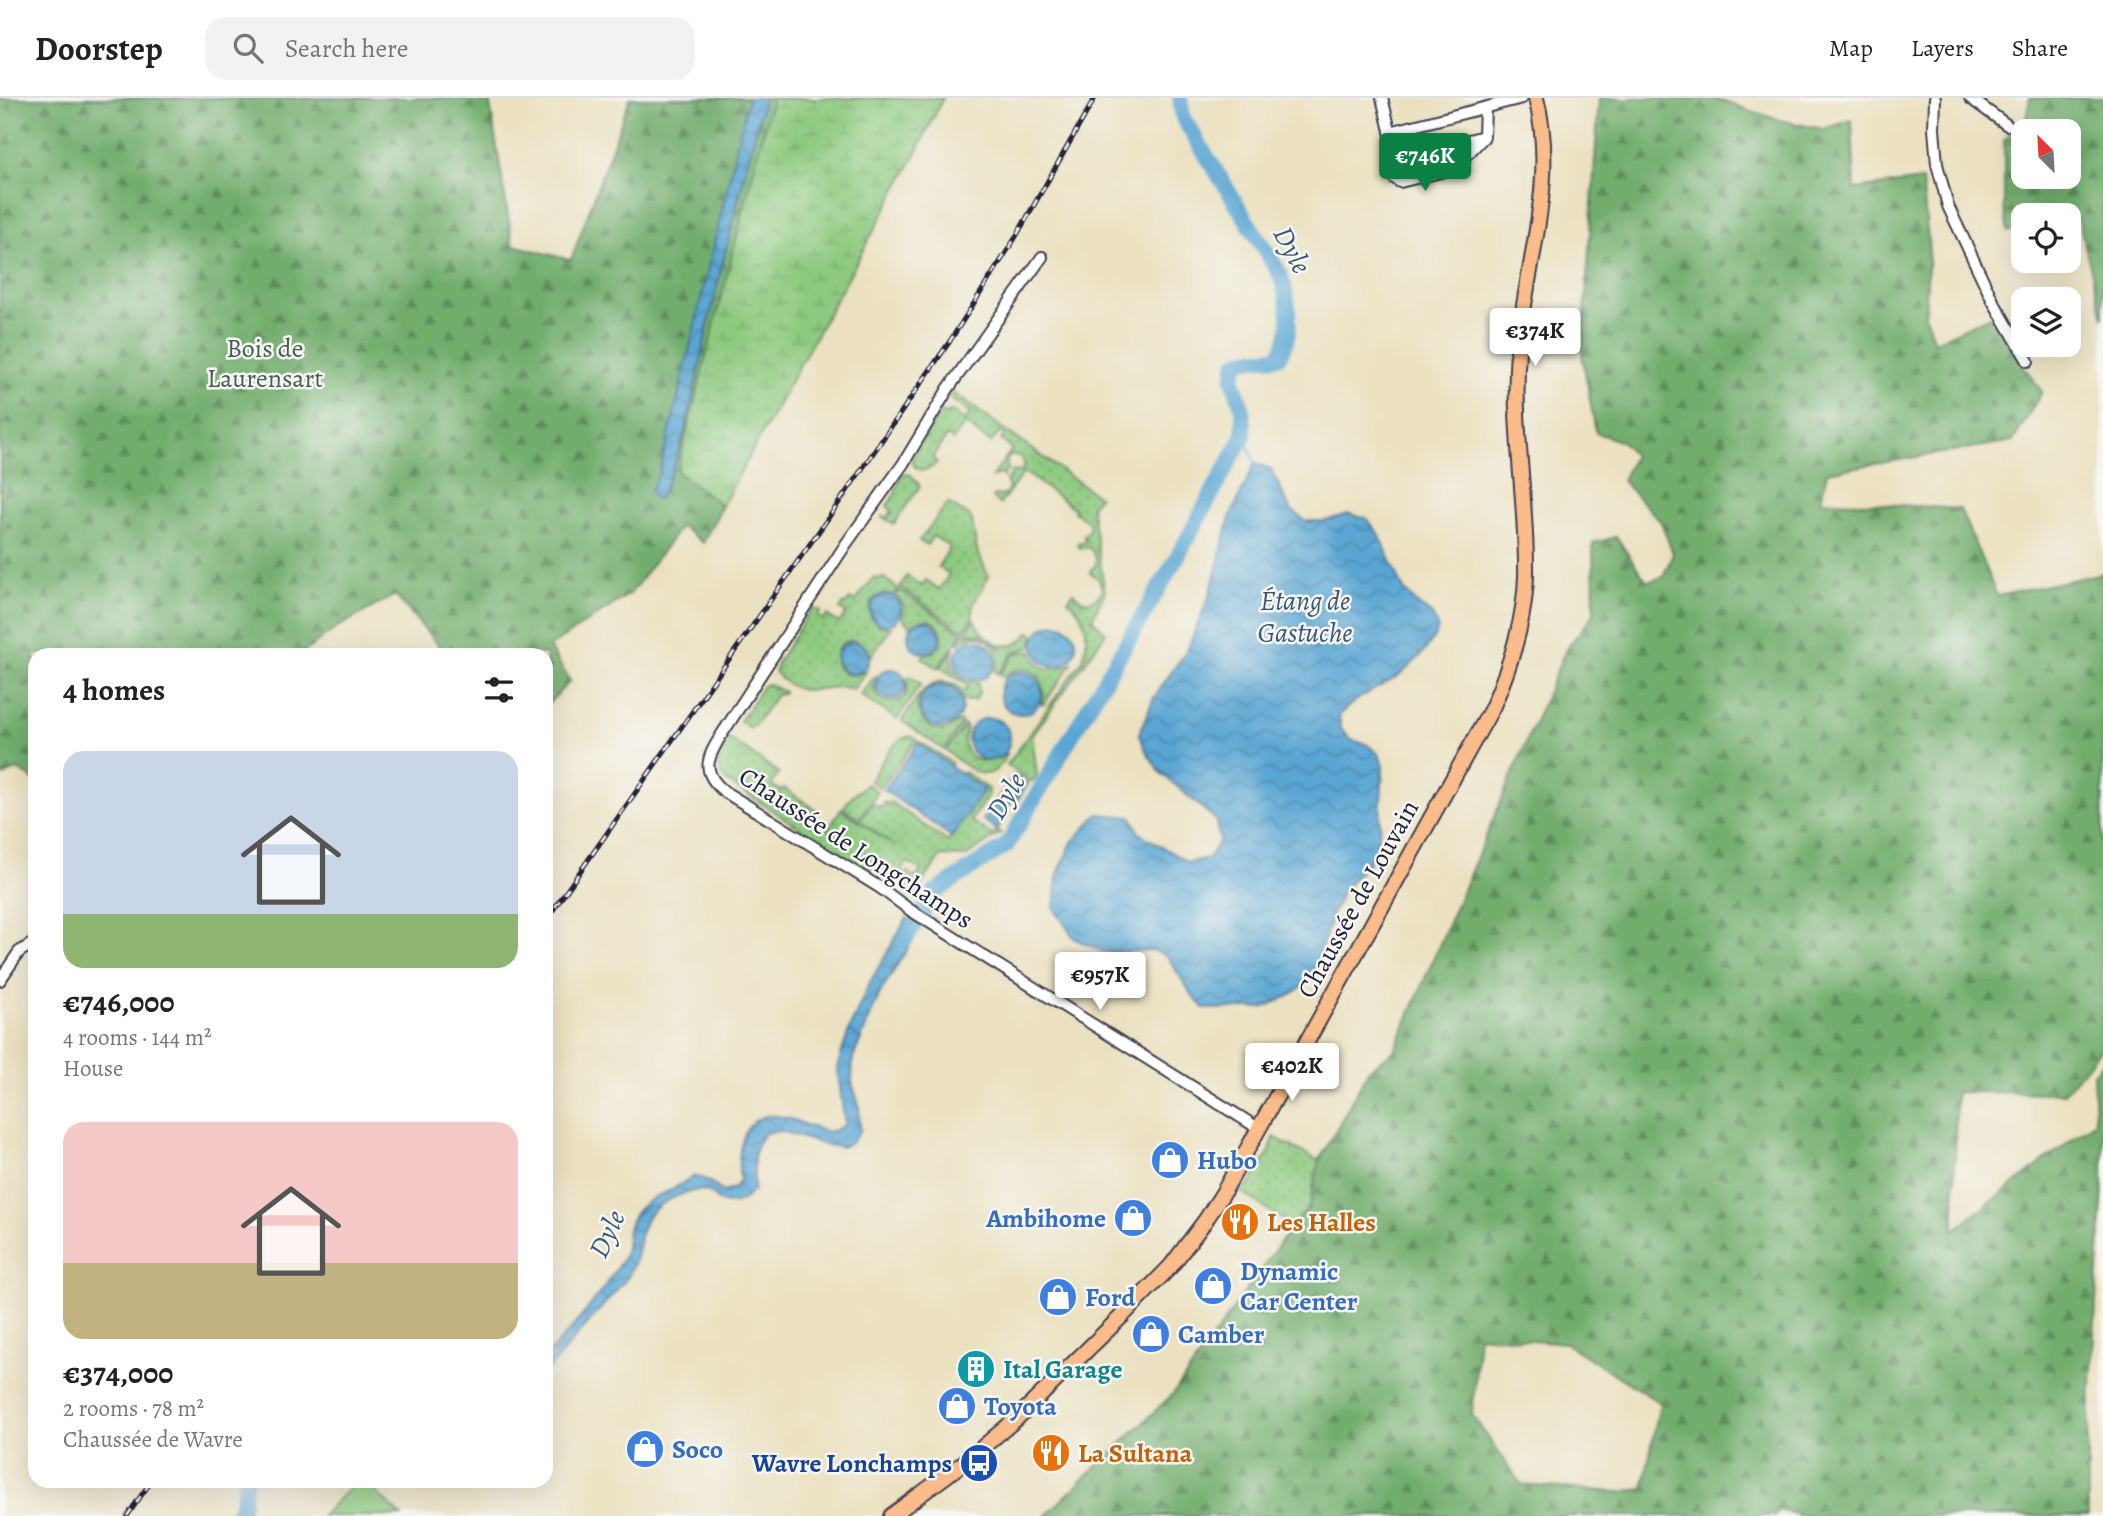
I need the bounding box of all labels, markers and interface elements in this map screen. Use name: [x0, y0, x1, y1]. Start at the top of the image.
search box: [205, 17, 695, 80]
text: Doorstep: [35, 26, 163, 71]
icon: search: [229, 29, 267, 67]
text: Search here: [285, 31, 408, 66]
text: Map: [1829, 32, 1873, 64]
text: Layers: [1911, 32, 1974, 64]
text: Share: [2012, 32, 2068, 64]
north arrow: [2011, 119, 2081, 189]
map controls: [2011, 119, 2081, 357]
pin: €746K: [1376, 134, 1474, 193]
text: €746K: [1395, 140, 1455, 171]
button: locate: [2011, 203, 2081, 273]
water label: Dyle: [1264, 220, 1320, 280]
button: layers: [2011, 287, 2081, 357]
pin: €374K: [1486, 308, 1584, 368]
text: €374K: [1506, 315, 1564, 346]
park label: Bois de Laurensart: [207, 331, 323, 396]
water label: Étang de Gastuche: [1258, 582, 1352, 652]
text: 4 homes: [63, 670, 165, 710]
icon: filters: [480, 671, 518, 709]
street label: Chaussée de Longchamps: [732, 759, 980, 937]
water label: Dyle: [977, 765, 1035, 827]
street label: Chaussée de Louvain: [1289, 794, 1427, 1004]
icon: home: [228, 797, 354, 923]
pin: €957K: [1051, 953, 1149, 1012]
text: €957K: [1071, 959, 1129, 990]
text: €746,000: [63, 982, 174, 1022]
text: 4 rooms · 144 m²: [63, 1022, 211, 1053]
pin: €402K: [1243, 1044, 1341, 1103]
text: €402K: [1261, 1050, 1323, 1081]
text: House: [63, 1053, 123, 1084]
shop icon: Hubo: [1149, 1139, 1191, 1181]
place label: Hubo: [1197, 1143, 1257, 1178]
icon: home: [228, 1168, 354, 1294]
shop icon: Ambihome: [1112, 1197, 1154, 1239]
place label: Ambihome: [985, 1201, 1106, 1236]
restaurant icon: Les Halles: [1219, 1201, 1261, 1243]
water label: Dyle: [580, 1204, 634, 1264]
place label: Les Halles: [1267, 1205, 1376, 1240]
place label: Dynamic Car Center: [1240, 1254, 1358, 1319]
shop icon: Dynamic Car Center: [1192, 1265, 1234, 1307]
shop icon: Ford: [1037, 1276, 1079, 1318]
place label: Ford: [1085, 1280, 1136, 1315]
shop icon: Camber: [1130, 1313, 1172, 1355]
place label: Camber: [1178, 1317, 1265, 1352]
building icon: Ital Garage: [955, 1348, 997, 1390]
place label: Ital Garage: [1003, 1352, 1122, 1387]
text: €374,000: [63, 1353, 173, 1393]
shop icon: Toyota: [936, 1385, 978, 1427]
place label: Toyota: [984, 1389, 1057, 1424]
text: 2 rooms · 78 m²: [63, 1393, 204, 1424]
text: Chaussée de Wavre: [63, 1424, 243, 1455]
shop icon: Soco: [624, 1428, 666, 1470]
place label: Soco: [672, 1432, 723, 1467]
restaurant icon: La Sultana: [1030, 1432, 1072, 1474]
place label: La Sultana: [1078, 1436, 1193, 1471]
bus stop icon: Wavre Lonchamps: [958, 1442, 1000, 1484]
place label: Wavre Lonchamps: [751, 1446, 952, 1481]

